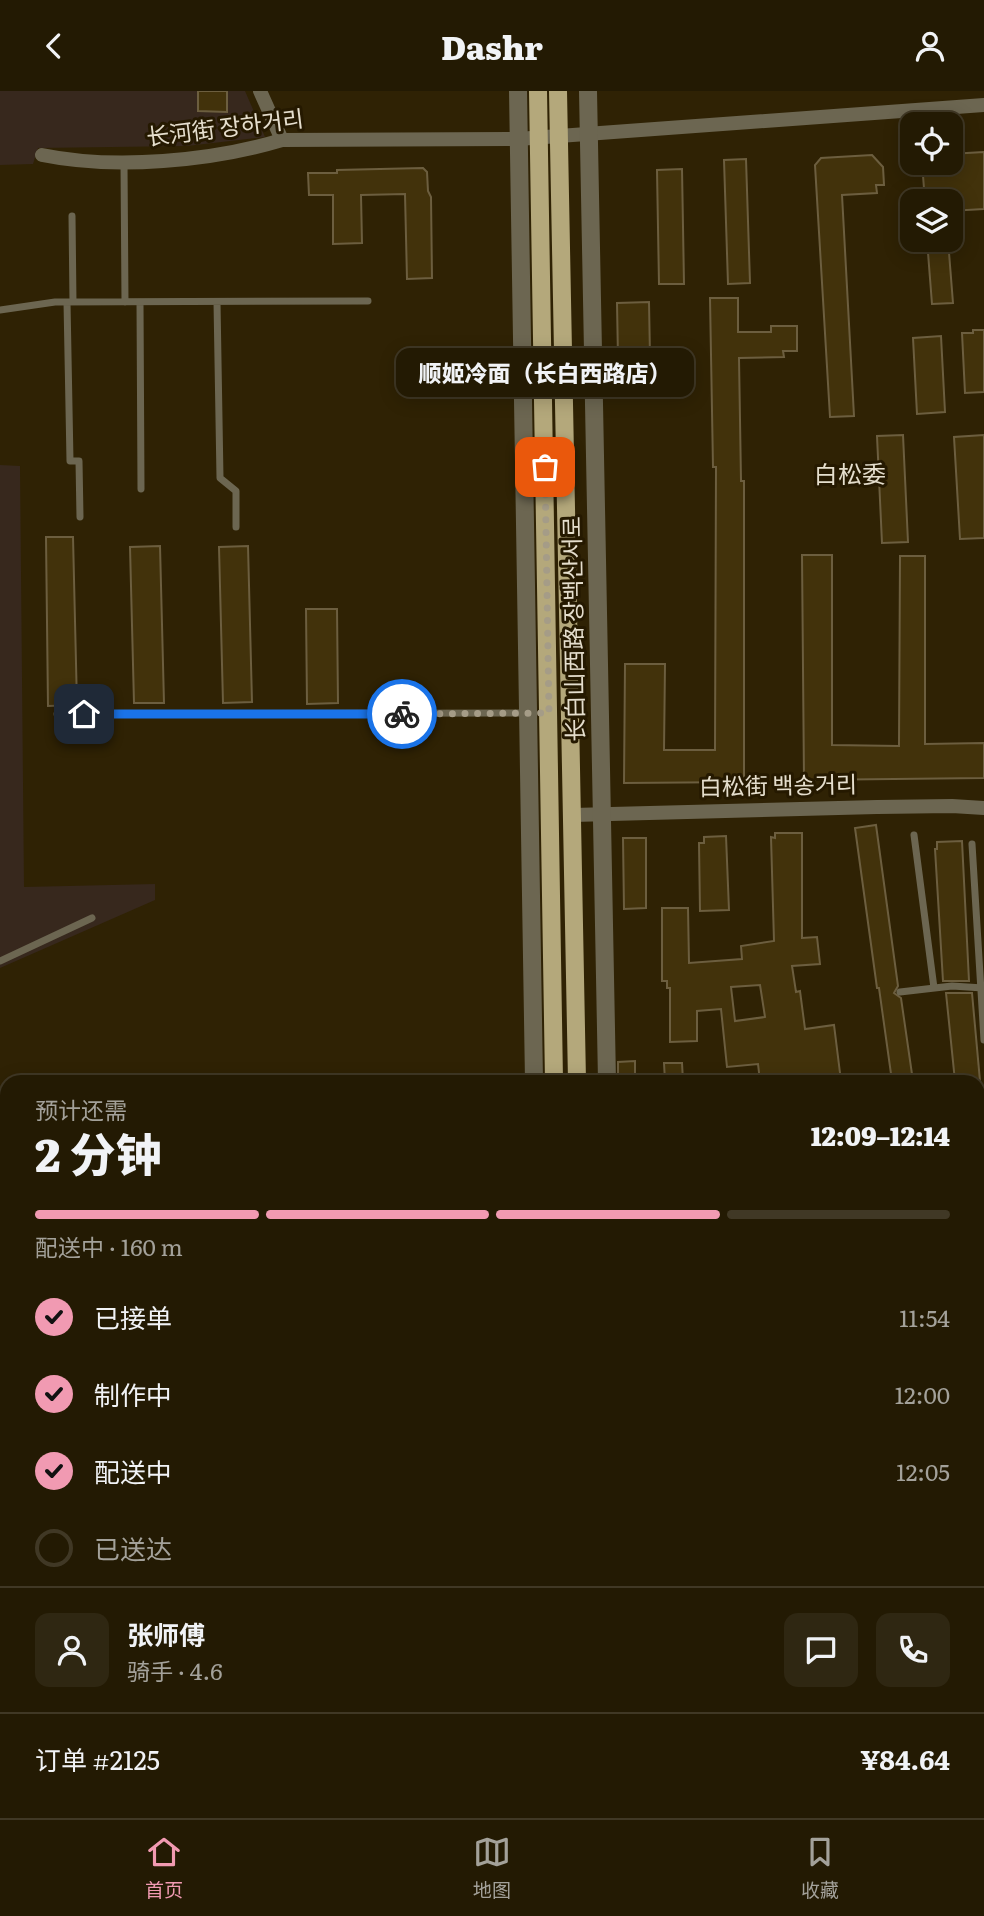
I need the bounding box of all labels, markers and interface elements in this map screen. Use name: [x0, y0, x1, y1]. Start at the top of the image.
text: Dashr: [441, 22, 543, 70]
icon: back: [35, 27, 73, 65]
icon: person: [911, 27, 949, 65]
street label: 长河街 장하거리: [144, 99, 305, 153]
map controls: [900, 112, 963, 252]
button: locate: [900, 112, 963, 175]
button: layers: [900, 189, 963, 252]
callout: 顺姬冷面（长白西路店）: [396, 348, 694, 397]
text: 顺姬冷面（长白西路店）: [419, 355, 672, 389]
pin: [515, 437, 575, 497]
icon: bag: [526, 448, 564, 486]
district label: 白松委: [814, 455, 886, 490]
street label: 长白山西路 장백산서로: [553, 516, 591, 742]
courier: [367, 679, 437, 749]
pin: [54, 684, 114, 744]
icon: home: [65, 695, 103, 733]
icon: bike: [383, 695, 421, 733]
street label: 白松街 백송거리: [699, 766, 857, 802]
text: 预计还需: [35, 1092, 127, 1126]
text: 12:09–12:14: [811, 1115, 950, 1154]
text: 2 分钟: [35, 1118, 162, 1186]
text: 配送中 · 160 m: [35, 1229, 183, 1263]
text: 已接单: [94, 1297, 172, 1336]
icon: check: [35, 1298, 73, 1336]
text: 11:54: [899, 1300, 950, 1334]
text: 制作中: [94, 1374, 172, 1413]
icon: check: [35, 1375, 73, 1413]
text: 12:00: [895, 1377, 950, 1411]
text: 配送中: [94, 1451, 172, 1490]
icon: check: [35, 1452, 73, 1490]
text: 12:05: [896, 1454, 950, 1488]
text: 已送达: [94, 1528, 172, 1567]
button: person: [35, 1613, 109, 1687]
button: chat: [784, 1613, 858, 1687]
button: phone: [876, 1613, 950, 1687]
text: 张师傅: [127, 1614, 205, 1653]
text: 骑手 · 4.6: [127, 1653, 223, 1687]
text: 订单 #2125: [35, 1739, 160, 1778]
text: ¥84.64: [860, 1739, 950, 1778]
tab: 首页: [145, 1833, 183, 1903]
tab: 地图: [473, 1833, 511, 1903]
tab: 收藏: [801, 1833, 839, 1903]

